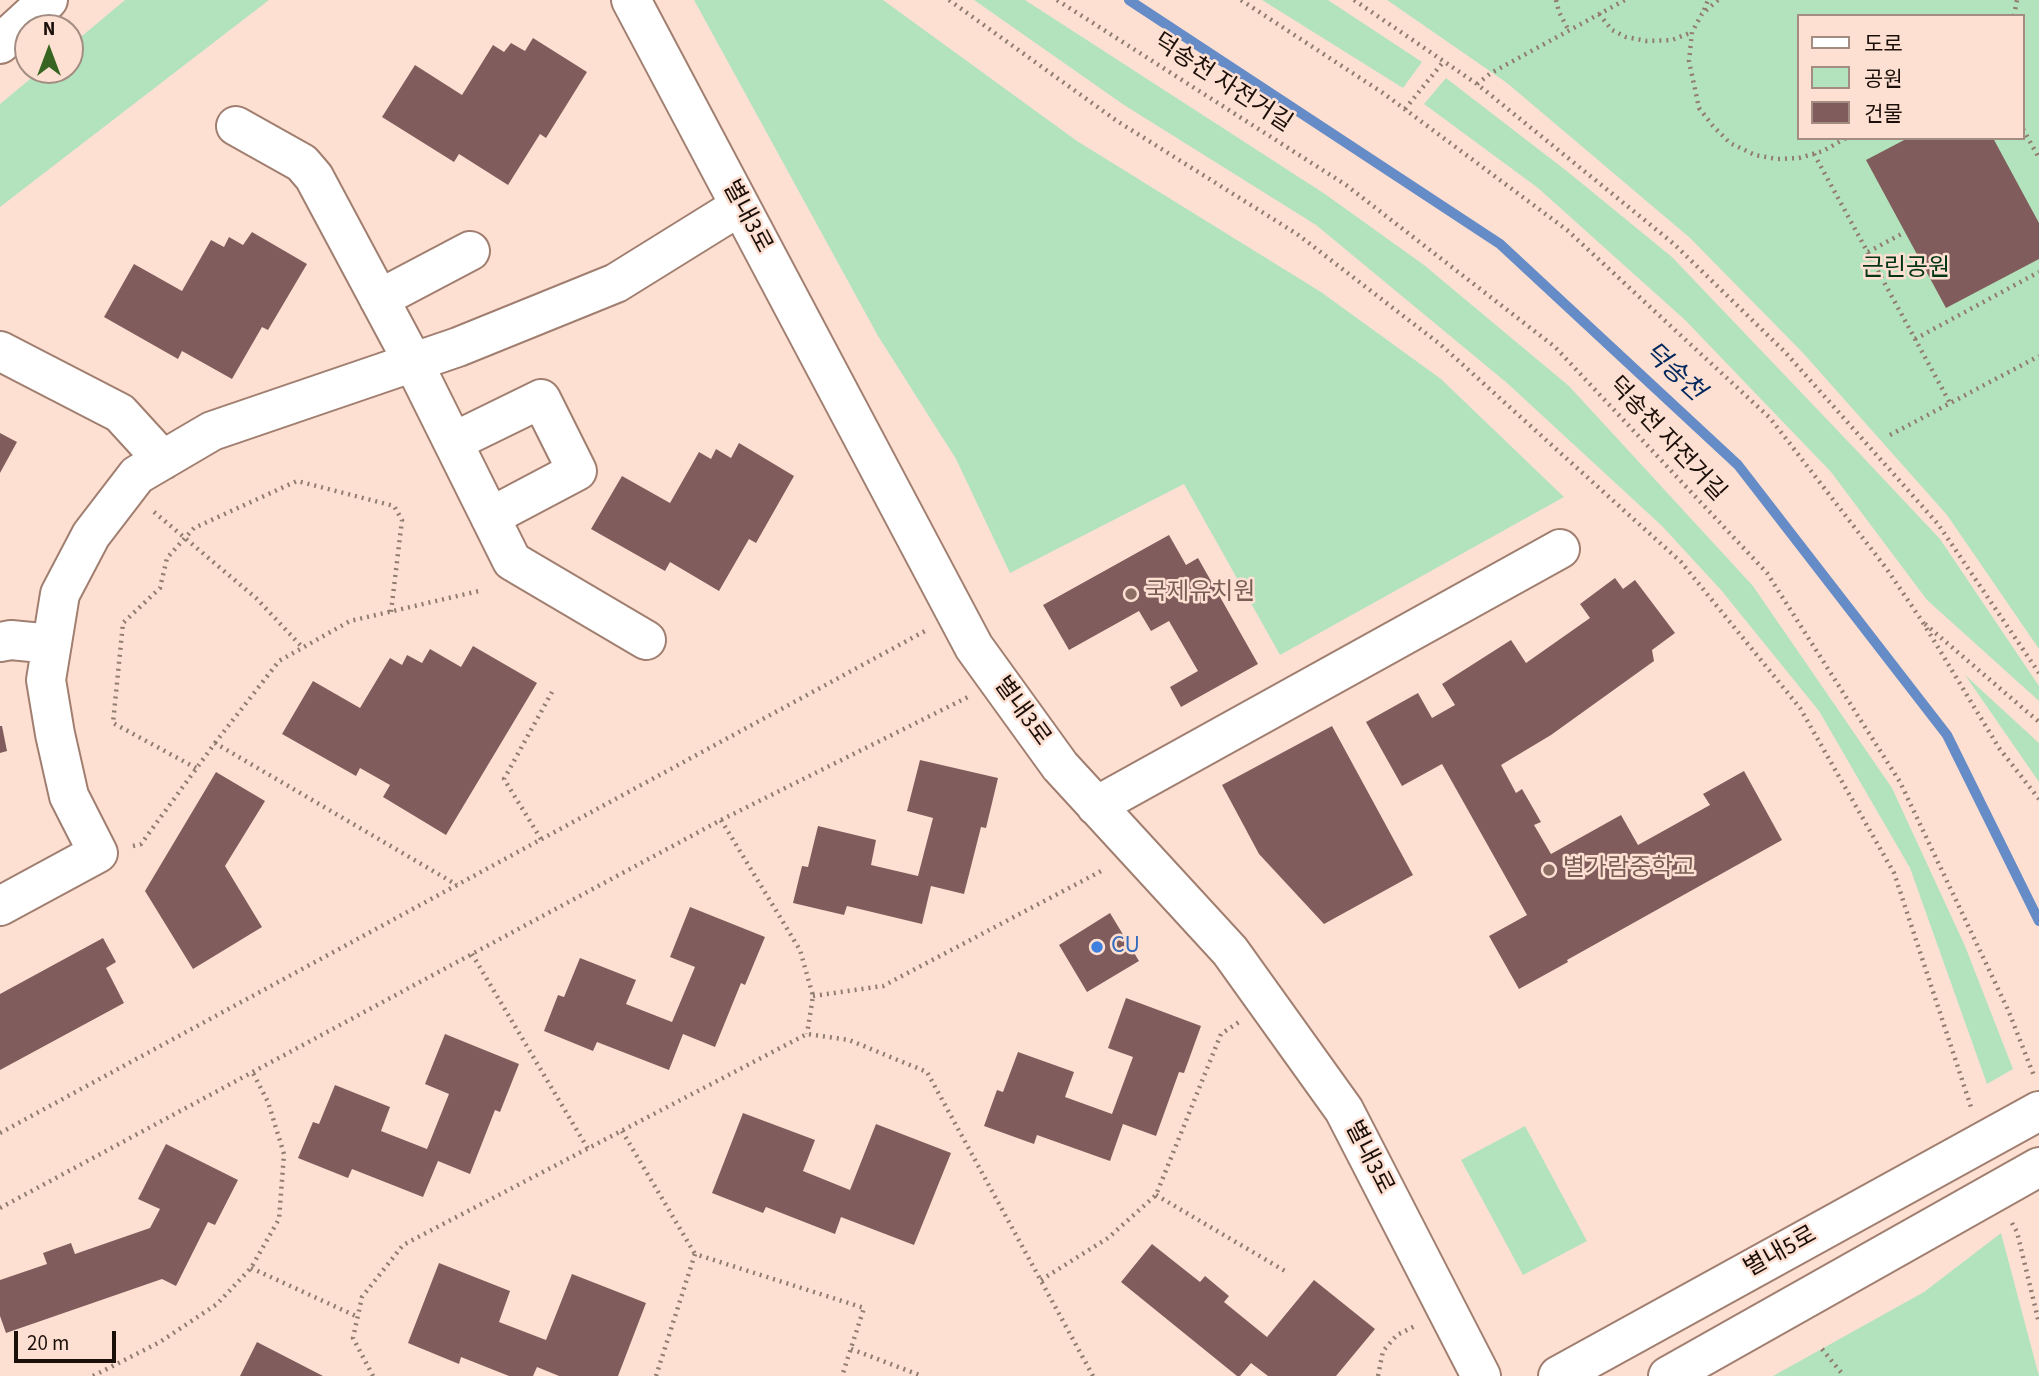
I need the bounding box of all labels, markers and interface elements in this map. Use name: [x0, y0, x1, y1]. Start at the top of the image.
north arrow: [14, 14, 84, 84]
legend: [1798, 14, 2025, 140]
text: N: [43, 16, 55, 43]
street label: 덕송천 자전거길: [1147, 29, 1297, 139]
text: 도로: [1864, 29, 1903, 59]
text: 공원: [1864, 64, 1903, 94]
text: 건물: [1864, 99, 1903, 129]
street label: 별내3로: [715, 176, 777, 258]
park label: 근린공원: [1862, 256, 1950, 284]
water label: 덕송천: [1636, 337, 1710, 409]
street label: 덕송천 자전거길: [1601, 372, 1731, 508]
place label: 국제유치원: [1145, 580, 1255, 608]
marker: 국제유치원: [1123, 586, 1139, 602]
street label: 별내3로: [986, 672, 1056, 752]
place label: 별가람중학교: [1563, 856, 1695, 884]
marker: 별가람중학교: [1541, 862, 1557, 878]
place label: CU: [1111, 933, 1140, 961]
marker: CU: [1089, 939, 1105, 955]
street label: 별내3로: [1337, 1117, 1399, 1199]
street label: 별내5로: [1740, 1221, 1822, 1285]
scale bar: [18, 1316, 119, 1360]
text: 20 m: [27, 1328, 69, 1358]

